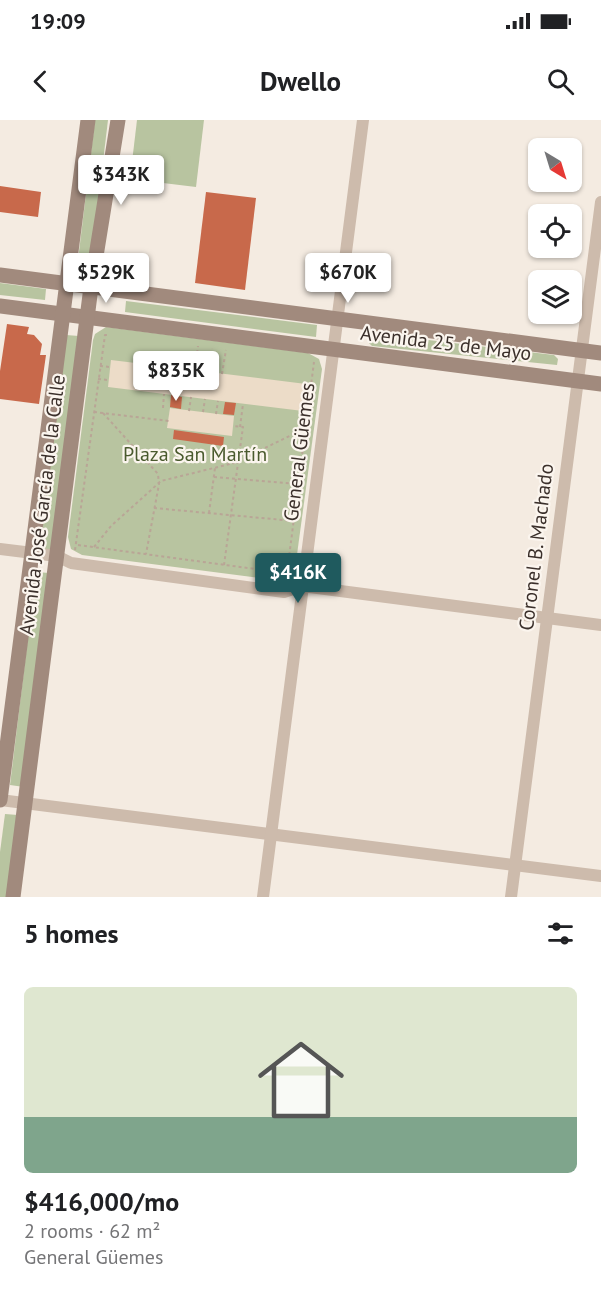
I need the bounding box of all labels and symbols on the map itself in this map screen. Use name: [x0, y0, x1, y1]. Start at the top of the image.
north arrow: [528, 138, 582, 192]
pin: $343K: [79, 155, 163, 206]
pin: $529K: [64, 253, 148, 304]
pin: $670K: [306, 253, 390, 304]
street label: Avenida 25 de Mayo: [359, 320, 533, 366]
pin: $835K: [134, 351, 218, 402]
street label: Avenida José García de la Calle: [13, 373, 71, 637]
street label: General Güemes: [278, 381, 320, 523]
park label: Plaza San Martín: [123, 441, 267, 467]
street label: Coronel B. Machado: [513, 462, 559, 632]
pin: $416K: [256, 553, 340, 604]

